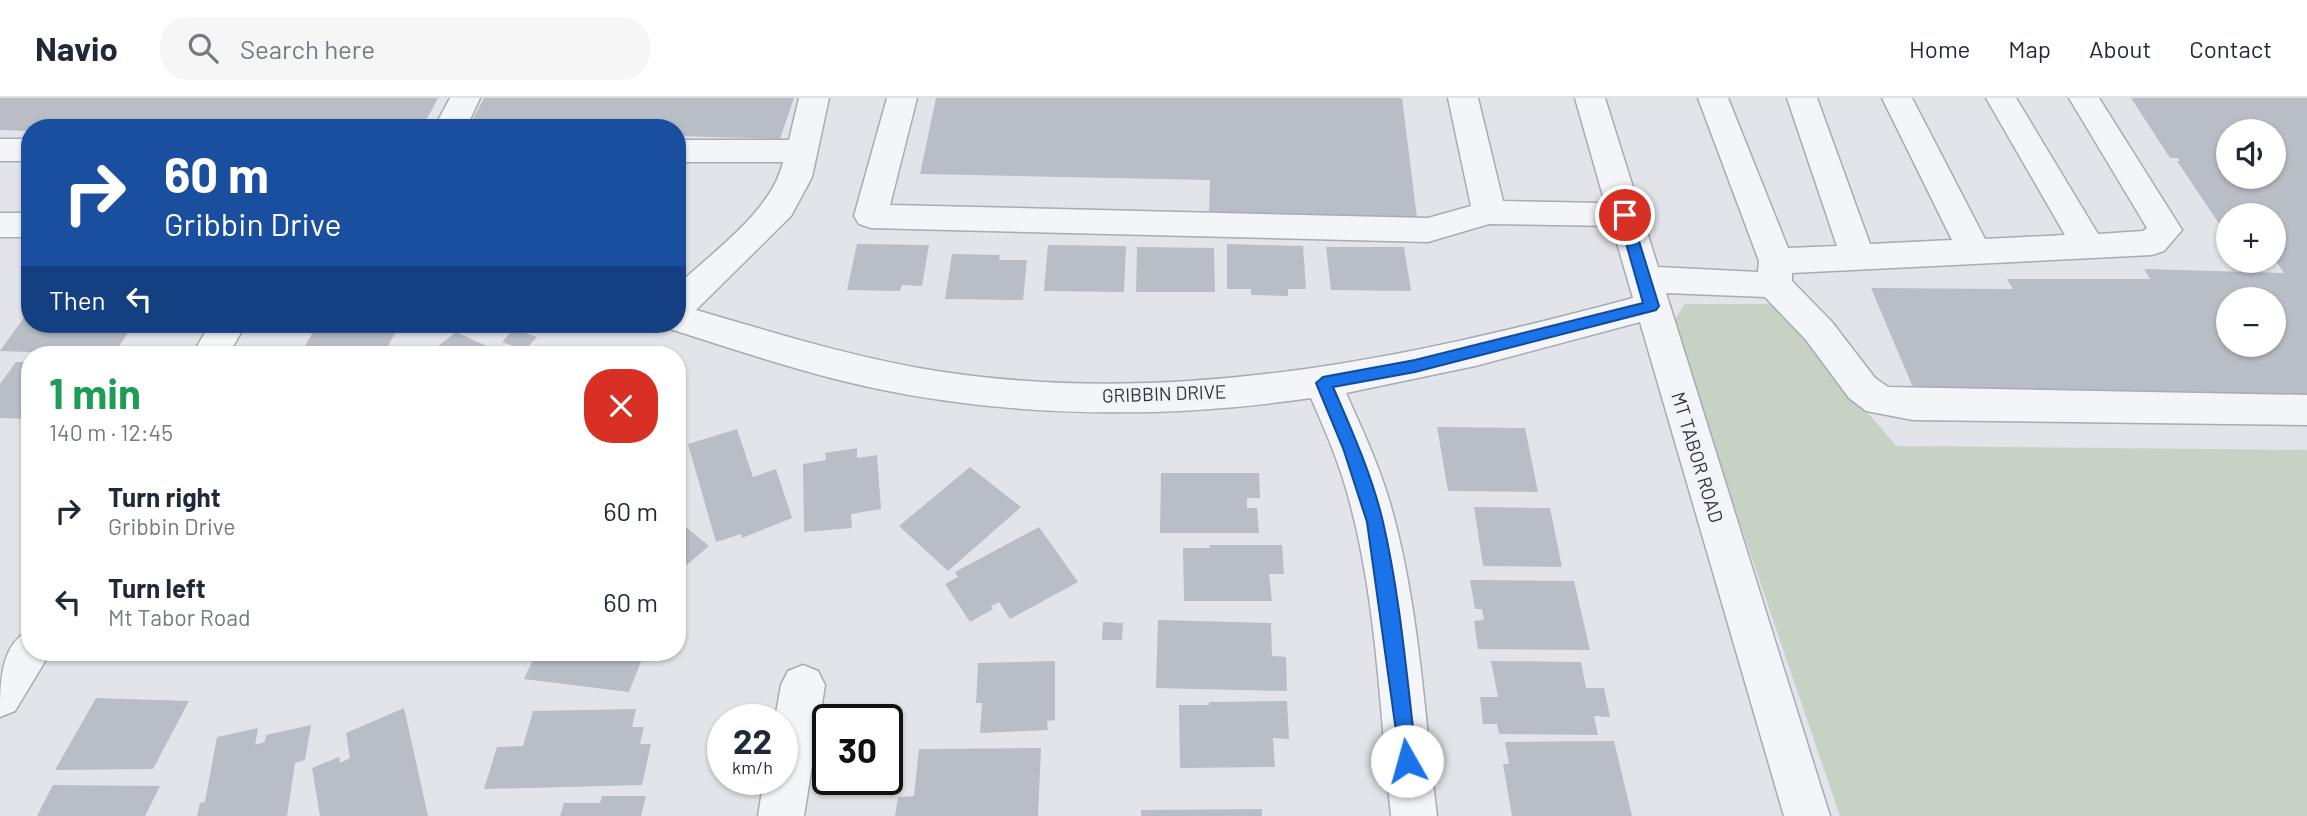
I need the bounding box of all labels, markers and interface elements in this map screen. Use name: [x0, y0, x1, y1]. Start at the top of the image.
search box: [160, 17, 650, 80]
text: Navio: [35, 28, 118, 68]
icon: search: [184, 29, 222, 67]
text: Search here: [240, 33, 375, 64]
text: Home: [1909, 34, 1970, 63]
text: Map: [2008, 34, 2051, 63]
text: About: [2089, 34, 2151, 63]
text: Contact: [2189, 34, 2272, 63]
map controls: [2216, 119, 2286, 357]
button: sound: [2216, 119, 2286, 189]
text: 60 m: [164, 144, 269, 203]
icon: right: [49, 147, 140, 238]
pin: [1595, 185, 1655, 245]
icon: arrive: [1606, 196, 1644, 234]
button: +: [2216, 203, 2286, 273]
text: Gribbin Drive: [164, 204, 341, 242]
icon: left: [120, 280, 158, 318]
text: Then: [49, 284, 106, 315]
button: −: [2216, 287, 2286, 357]
text: 1 min: [49, 367, 141, 417]
button: close: [584, 369, 658, 443]
street label: GRIBBIN DRIVE: [1101, 379, 1227, 407]
street label: MT TABOR ROAD: [1667, 389, 1729, 525]
text: 140 m · 12:45: [49, 418, 173, 446]
text: Turn right: [108, 481, 221, 512]
icon: right: [49, 492, 87, 530]
text: 60 m: [603, 495, 658, 526]
text: Gribbin Drive: [108, 512, 236, 540]
text: Turn left: [108, 572, 206, 603]
icon: left: [49, 583, 87, 621]
text: 60 m: [603, 586, 658, 617]
text: Mt Tabor Road: [108, 603, 251, 631]
speed limit sign: 30: [812, 704, 903, 795]
text: 22: [733, 719, 772, 761]
position arrow: [1370, 724, 1444, 798]
text: km/h: [732, 756, 773, 778]

